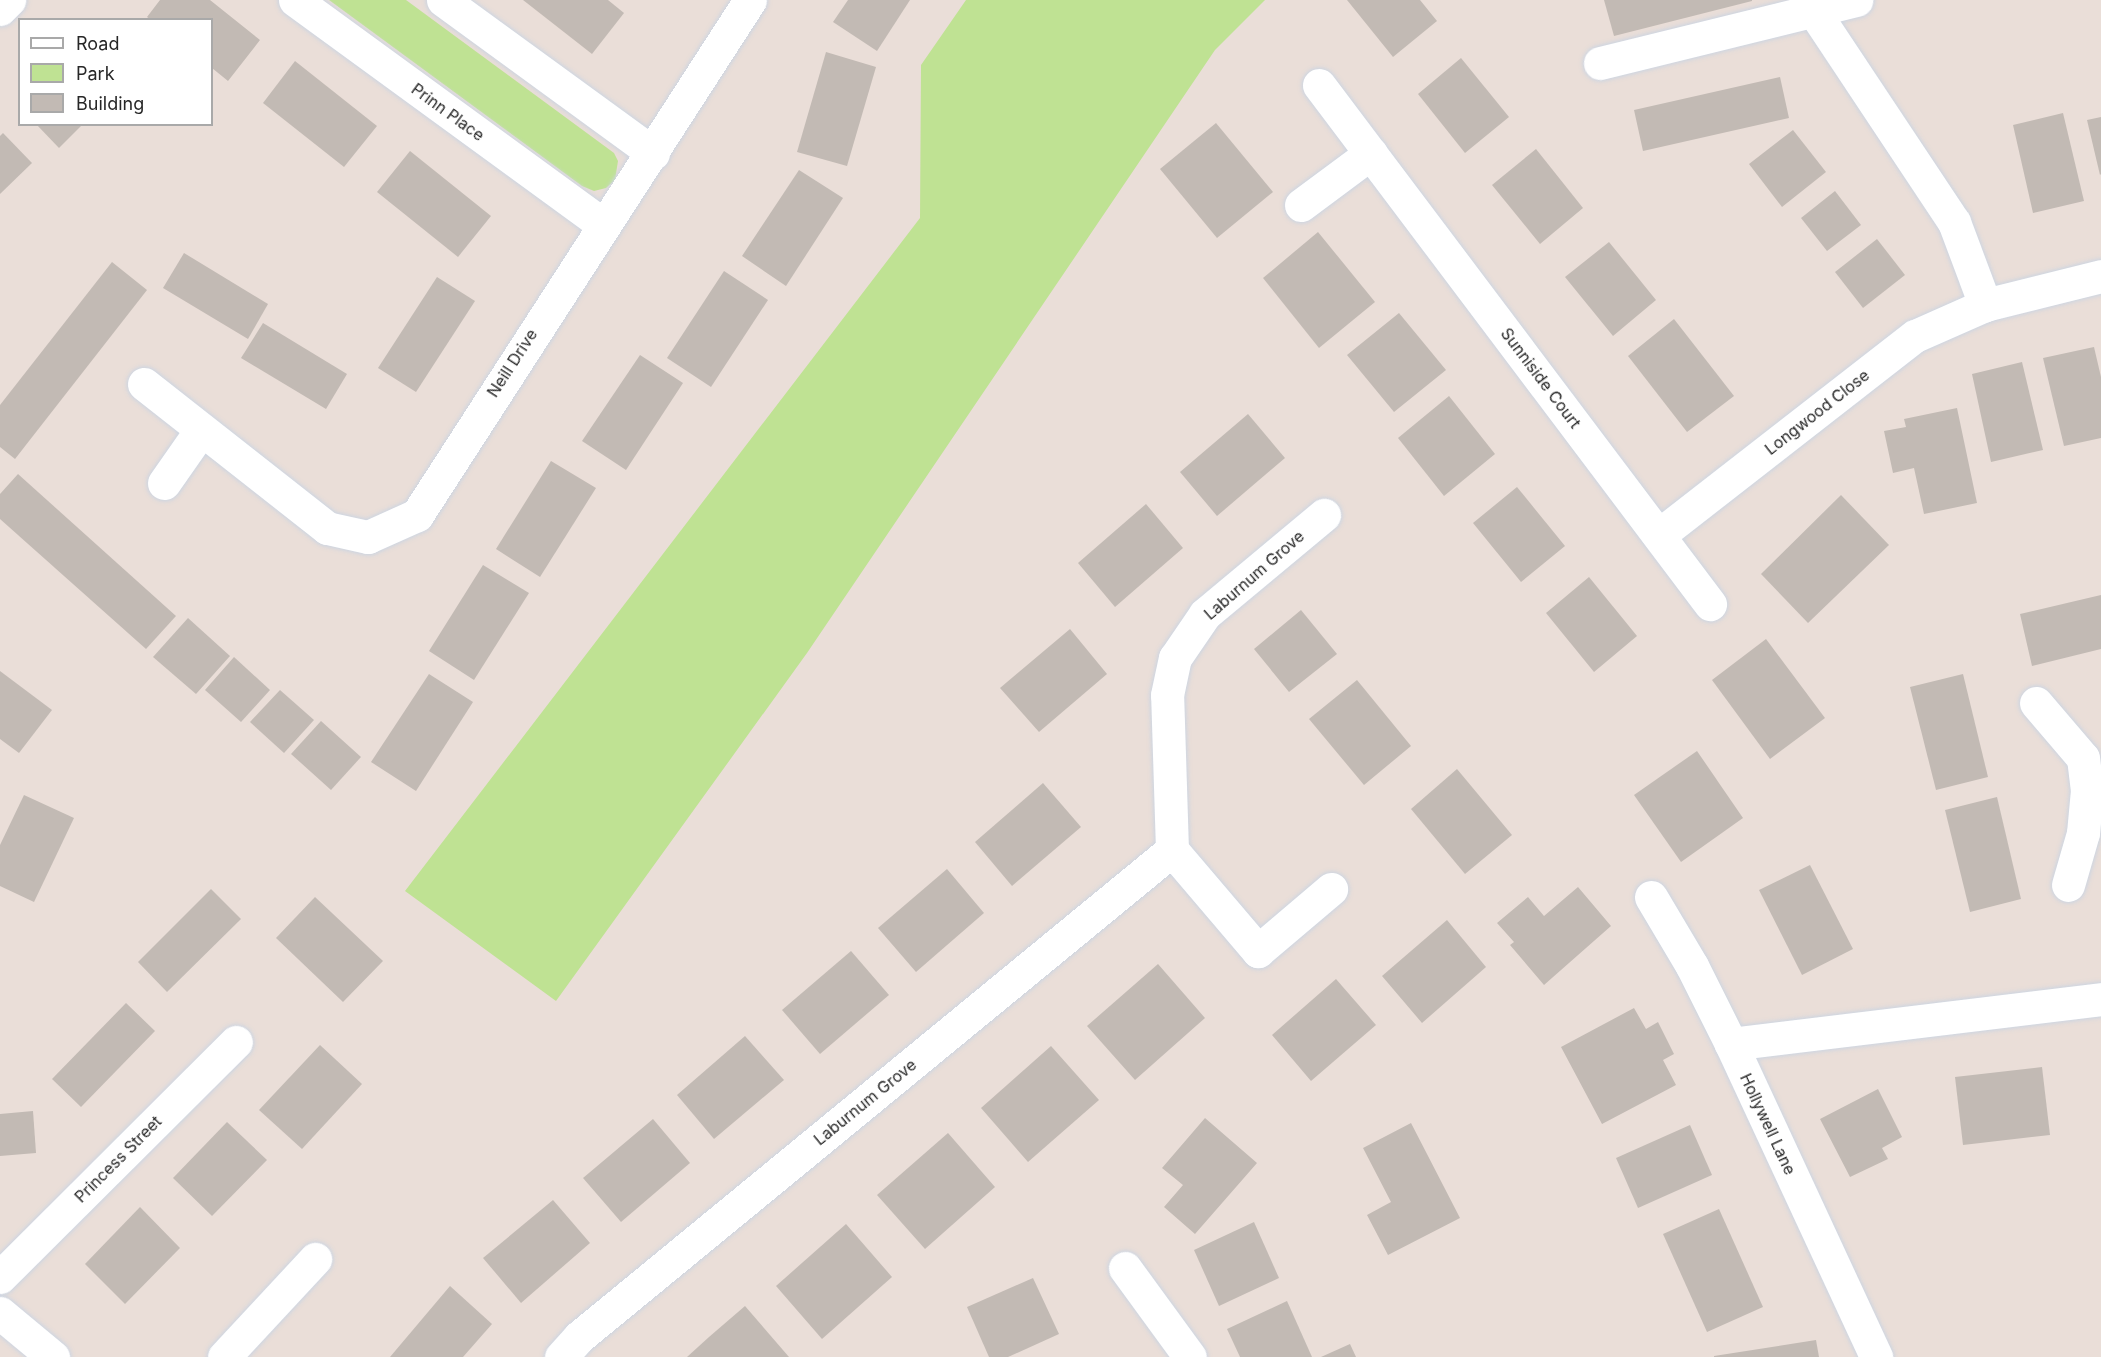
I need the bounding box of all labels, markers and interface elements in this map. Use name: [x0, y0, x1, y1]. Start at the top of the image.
legend: [18, 18, 213, 126]
text: Road: [76, 33, 119, 54]
text: Park: [76, 63, 115, 84]
street label: Prinn Place: [408, 79, 488, 145]
text: Building: [76, 93, 144, 114]
street label: Sunniside Court: [1497, 324, 1585, 432]
street label: Neill Drive: [483, 325, 541, 401]
street label: Longwood Close: [1761, 365, 1873, 459]
street label: Laburnum Grove: [1200, 526, 1308, 624]
street label: Laburnum Grove: [810, 1055, 920, 1149]
street label: Hollywell Lane: [1736, 1070, 1800, 1178]
street label: Princess Street: [71, 1112, 165, 1206]

